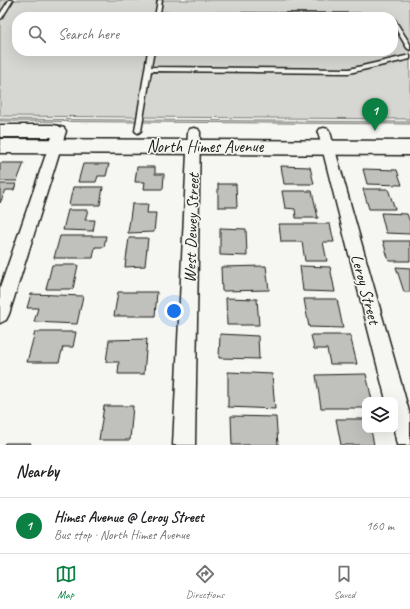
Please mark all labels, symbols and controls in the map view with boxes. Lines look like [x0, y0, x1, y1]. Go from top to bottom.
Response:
search box [12, 12, 398, 56]
icon: search [26, 23, 48, 45]
text: Search here [58, 25, 119, 44]
pin: 1 [362, 98, 388, 131]
street label: North Himes Avenue [147, 136, 265, 157]
street label: West Dewey Street [179, 171, 204, 283]
street label: Leroy Street [346, 252, 386, 329]
your location [164, 301, 184, 321]
map controls [362, 397, 398, 433]
button: layers [362, 397, 398, 433]
text: Nearby [16, 461, 59, 482]
text: Himes Avenue @ Leroy Street [54, 508, 204, 527]
text: 1 [26, 518, 32, 534]
text: 160 m [366, 518, 394, 534]
text: Bus stop · North Himes Avenue [54, 527, 189, 543]
tab: Map [55, 563, 77, 601]
tab: Directions [186, 563, 224, 601]
tab: Saved [333, 563, 355, 601]

